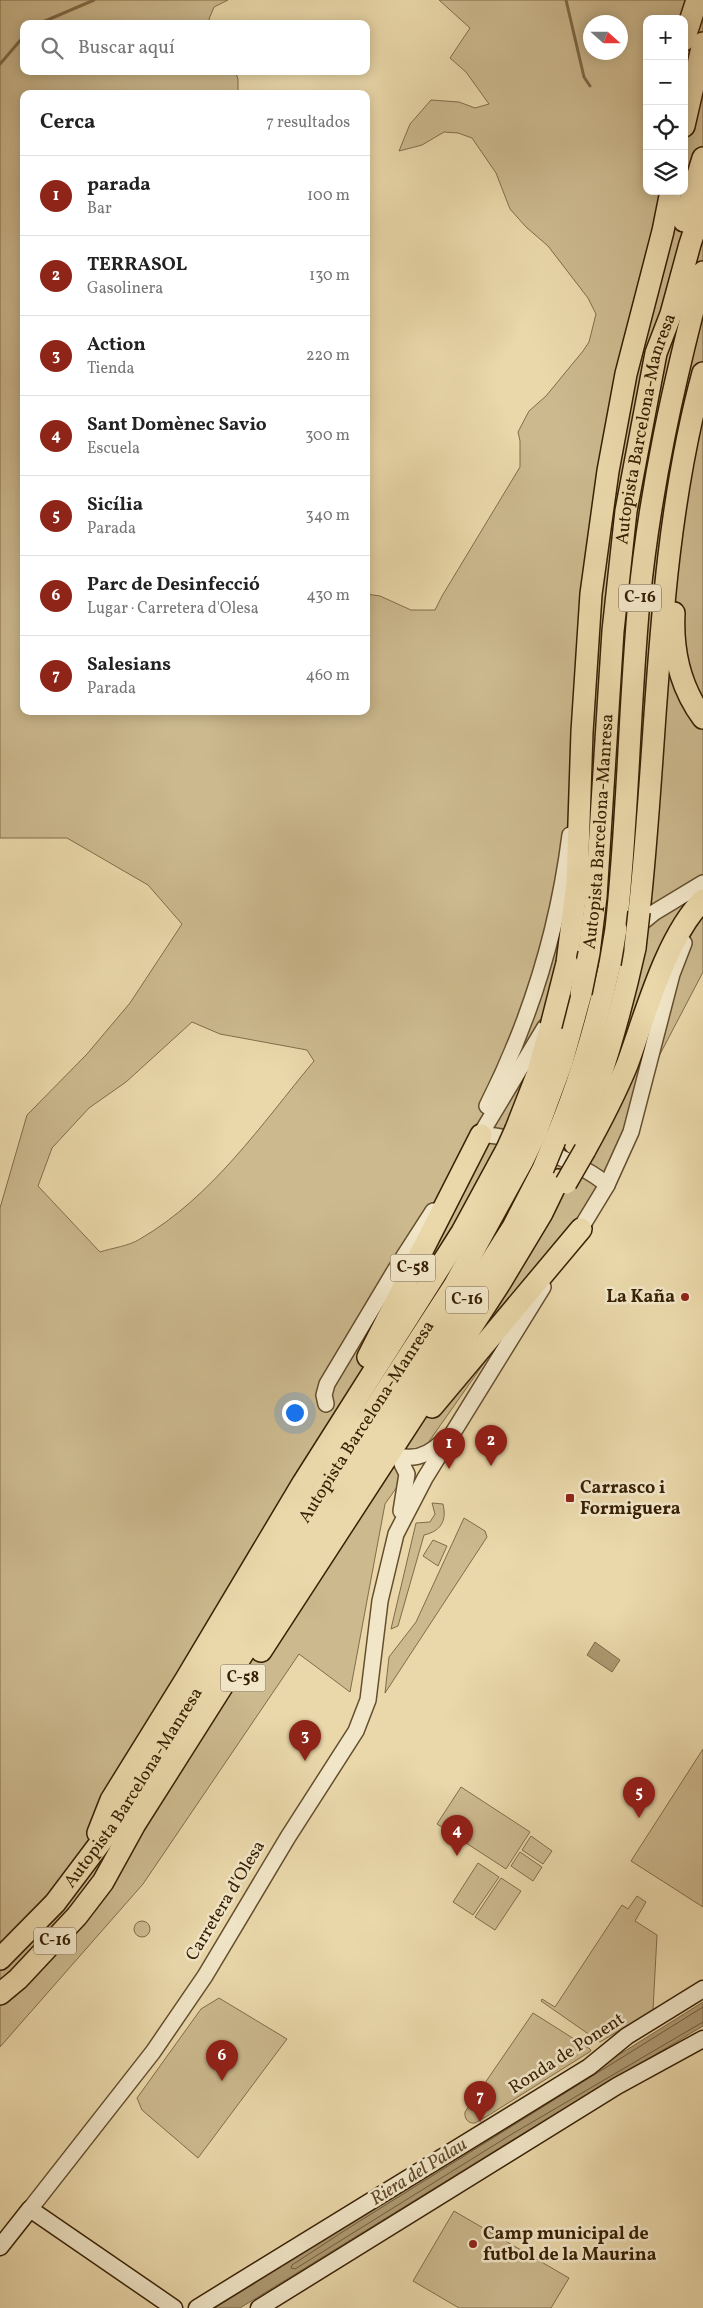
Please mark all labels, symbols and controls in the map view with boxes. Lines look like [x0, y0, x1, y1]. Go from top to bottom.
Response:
north arrow [583, 15, 628, 60]
map controls [643, 15, 688, 195]
button: + [643, 15, 688, 60]
search box [20, 20, 370, 75]
icon: search [38, 34, 66, 62]
text: Buscar aquí [78, 35, 175, 61]
button: − [643, 60, 688, 105]
button: locate [643, 105, 688, 150]
text: Cerca [40, 108, 95, 137]
text: 7 resultados [266, 112, 350, 134]
button: layers [643, 150, 688, 195]
text: parada [87, 172, 151, 198]
text: 1 [53, 185, 59, 207]
text: 100 m [307, 185, 350, 207]
text: Bar [87, 198, 112, 220]
text: TERRASOL [87, 252, 187, 278]
text: 2 [52, 265, 60, 287]
text: 130 m [309, 265, 350, 287]
text: Gasolinera [87, 278, 163, 300]
street label: Autopista Barcelona-Manresa [610, 310, 683, 546]
text: Action [87, 332, 146, 358]
text: 3 [52, 345, 60, 367]
text: 220 m [306, 345, 350, 367]
text: Tienda [87, 358, 135, 380]
text: Sant Domènec Savio [87, 412, 267, 438]
text: 4 [51, 425, 61, 447]
text: 300 m [305, 425, 350, 447]
text: Escuela [87, 438, 140, 460]
text: Sicília [87, 492, 143, 518]
text: 5 [52, 505, 60, 527]
text: 340 m [306, 505, 350, 527]
text: Parada [87, 518, 136, 540]
text: Parc de Desinfecció [87, 572, 260, 598]
road number: C-16 [619, 584, 661, 612]
text: 6 [52, 585, 60, 607]
text: 430 m [306, 585, 350, 607]
text: Lugar · Carretera d'Olesa [87, 598, 259, 620]
text: Salesians [87, 652, 171, 678]
text: 7 [52, 665, 60, 687]
text: 460 m [306, 665, 350, 687]
text: Parada [87, 678, 136, 700]
street label: Autopista Barcelona-Manresa [577, 713, 620, 951]
road number: C-58 [390, 1254, 436, 1282]
place label: La Kaña [606, 1285, 675, 1310]
road number: C-16 [446, 1286, 488, 1314]
marker: La Kaña [679, 1291, 691, 1303]
street label: Autopista Barcelona-Manresa [293, 1316, 441, 1528]
your location [282, 1400, 308, 1426]
pin: 2 [475, 1425, 507, 1466]
pin: 1 [433, 1428, 465, 1469]
place label: Carrasco i Formiguera [580, 1476, 681, 1522]
marker: Carrasco i Formiguera [564, 1492, 576, 1504]
road number: C-58 [220, 1665, 266, 1692]
street label: Autopista Barcelona-Manresa [58, 1683, 209, 1893]
pin: 3 [289, 1720, 321, 1761]
pin: 5 [623, 1777, 655, 1818]
pin: 4 [441, 1815, 473, 1856]
street label: Carretera d'Olesa [180, 1836, 272, 1966]
road number: C-16 [34, 1928, 76, 1954]
street label: Ronda de Ponent [504, 2007, 630, 2101]
pin: 6 [206, 2040, 238, 2081]
pin: 7 [464, 2081, 496, 2122]
water label: Riera del Palau [365, 2132, 473, 2212]
place label: Camp municipal de futbol de la Maurina [483, 2222, 657, 2268]
marker: Camp municipal de futbol de la Maurina [467, 2238, 479, 2250]

